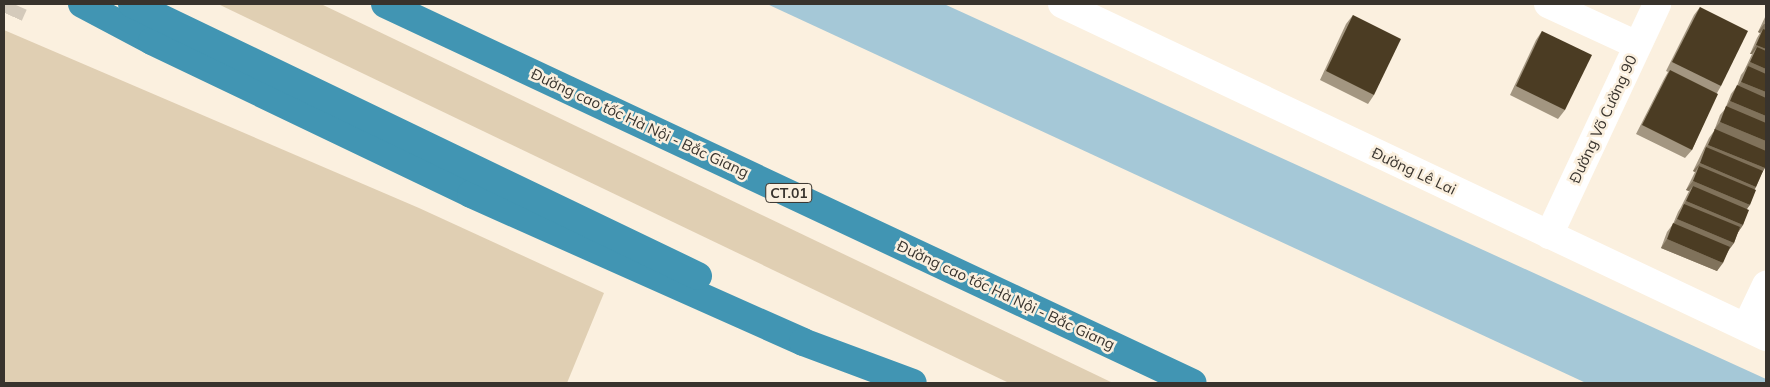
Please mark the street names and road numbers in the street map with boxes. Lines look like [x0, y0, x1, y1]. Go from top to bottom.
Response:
street label: Đường Võ Cường 90 [1565, 52, 1641, 186]
street label: Đường cao tốc Hà Nội - Bắc Giang [528, 65, 752, 181]
street label: Đường Lê Lai [1369, 144, 1459, 198]
road number: CT.01 [765, 182, 813, 204]
street label: Đường cao tốc Hà Nội - Bắc Giang [894, 237, 1118, 353]

